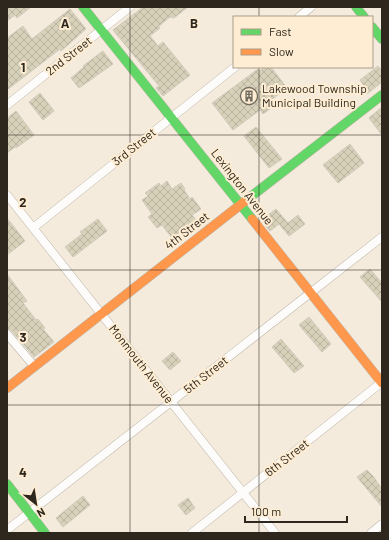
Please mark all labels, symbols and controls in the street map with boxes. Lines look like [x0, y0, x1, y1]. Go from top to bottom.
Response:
text: A [61, 15, 70, 31]
text: B [190, 15, 198, 31]
legend [233, 16, 373, 68]
text: Fast [269, 24, 292, 38]
street label: 2nd Street [43, 33, 94, 78]
text: Slow [269, 44, 294, 58]
text: 1 [21, 59, 25, 75]
place label: Lakewood Township Municipal Building [262, 81, 367, 109]
building icon: Lakewood Township Municipal Building [239, 86, 259, 106]
street label: 3rd Street [109, 124, 158, 168]
street label: Lexington Avenue [209, 146, 277, 227]
text: 2 [19, 194, 27, 210]
street label: 4th Street [161, 209, 211, 252]
street label: Monmouth Avenue [107, 321, 177, 405]
text: 3 [19, 329, 27, 345]
street label: 5th Street [181, 353, 230, 396]
street label: 6th Street [262, 436, 311, 479]
text: 4 [19, 464, 27, 480]
north arrow [16, 484, 56, 524]
scale bar [245, 498, 347, 524]
text: 100 m [251, 504, 281, 518]
text: N [35, 506, 48, 521]

